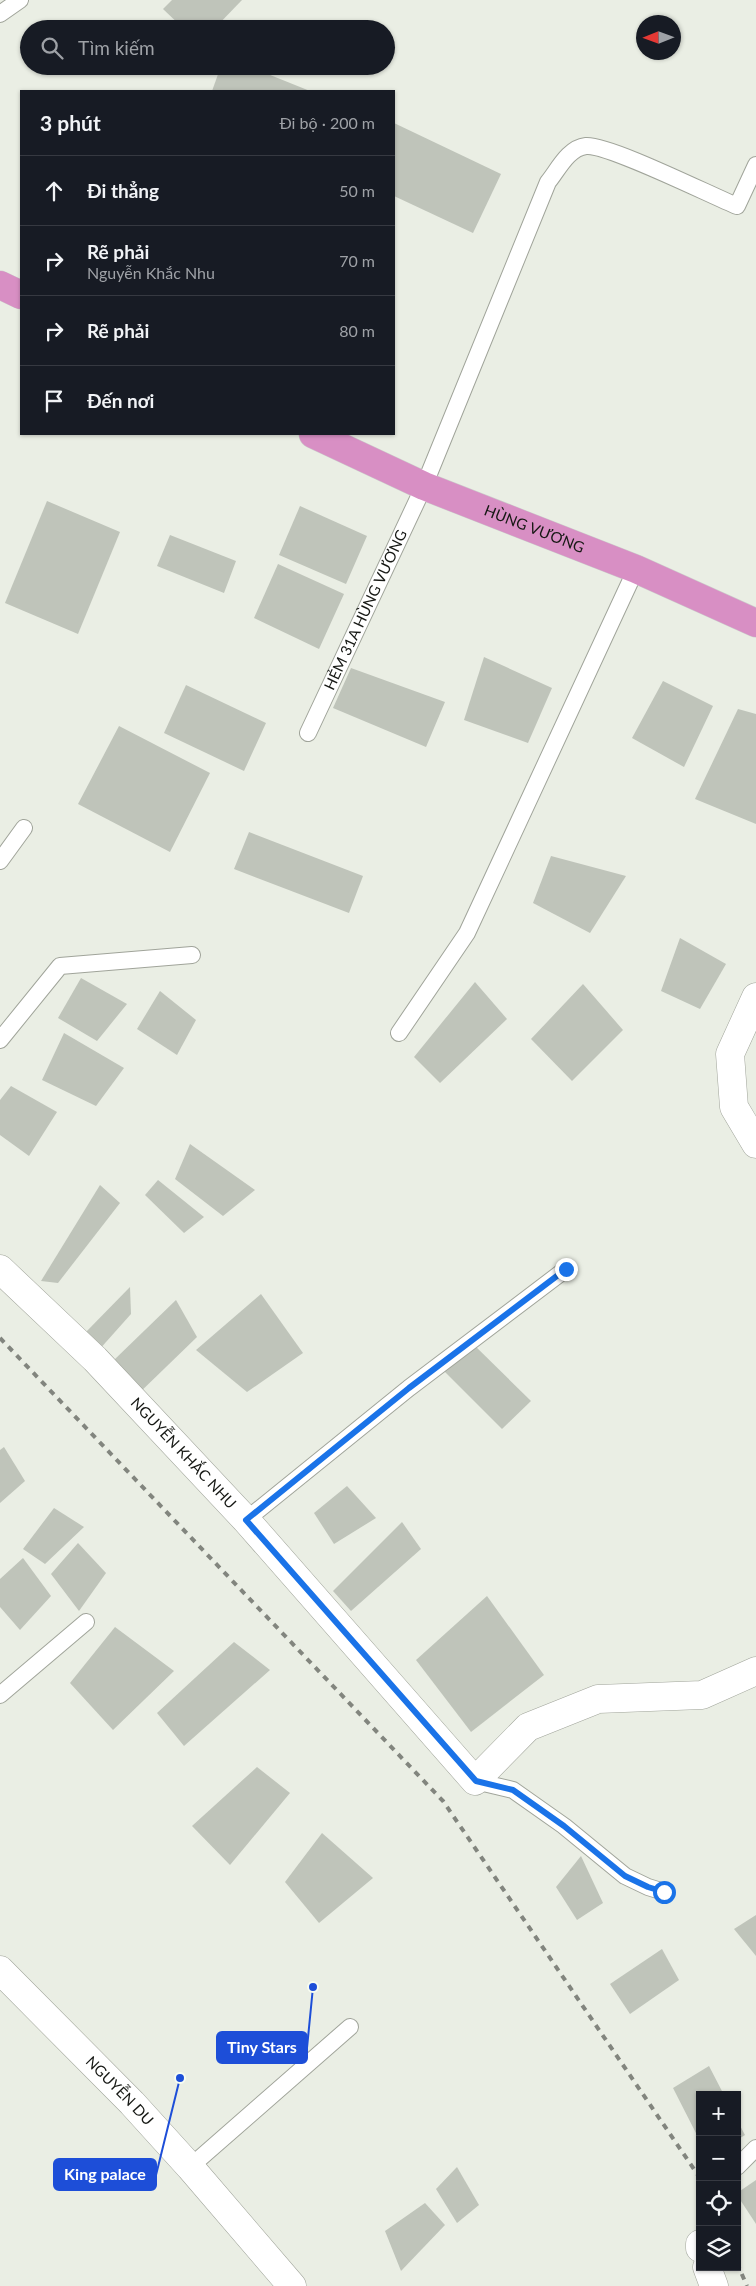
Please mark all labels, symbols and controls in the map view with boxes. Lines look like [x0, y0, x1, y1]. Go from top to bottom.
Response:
north arrow [636, 15, 681, 60]
search box [20, 20, 395, 75]
icon: search [38, 34, 66, 62]
text: Tìm kiếm [78, 36, 155, 59]
text: 3 phút [40, 110, 101, 135]
text: Đi bộ · 200 m [279, 113, 375, 132]
icon: ahead [40, 177, 68, 205]
text: Đi thẳng [87, 179, 159, 202]
text: 50 m [339, 181, 375, 200]
text: Rẽ phải [87, 240, 149, 263]
icon: right [40, 247, 68, 275]
text: 70 m [339, 251, 375, 270]
text: Nguyễn Khắc Nhu [87, 263, 215, 282]
icon: right [40, 317, 68, 345]
text: Rẽ phải [87, 319, 149, 342]
text: 80 m [339, 321, 375, 340]
icon: arrive [40, 387, 68, 415]
text: Đến nơi [87, 389, 154, 412]
street label: HÙNG VƯƠNG [482, 501, 587, 556]
street label: HẺM 31A HÙNG VƯƠNG [320, 527, 410, 692]
route end [555, 1258, 578, 1281]
street label: NGUYỄN KHẮC NHU [128, 1393, 241, 1512]
route start [653, 1881, 676, 1904]
callout: Tiny Stars [217, 2032, 307, 2063]
text: Tiny Stars [227, 2037, 297, 2056]
street label: NGUYỄN DU [83, 2052, 158, 2129]
map controls [696, 2091, 741, 2271]
button: + [696, 2091, 741, 2136]
button: − [696, 2136, 741, 2181]
callout: King palace [54, 2159, 156, 2190]
text: King palace [64, 2164, 146, 2183]
button: locate [696, 2181, 741, 2226]
button: layers [696, 2226, 741, 2271]

